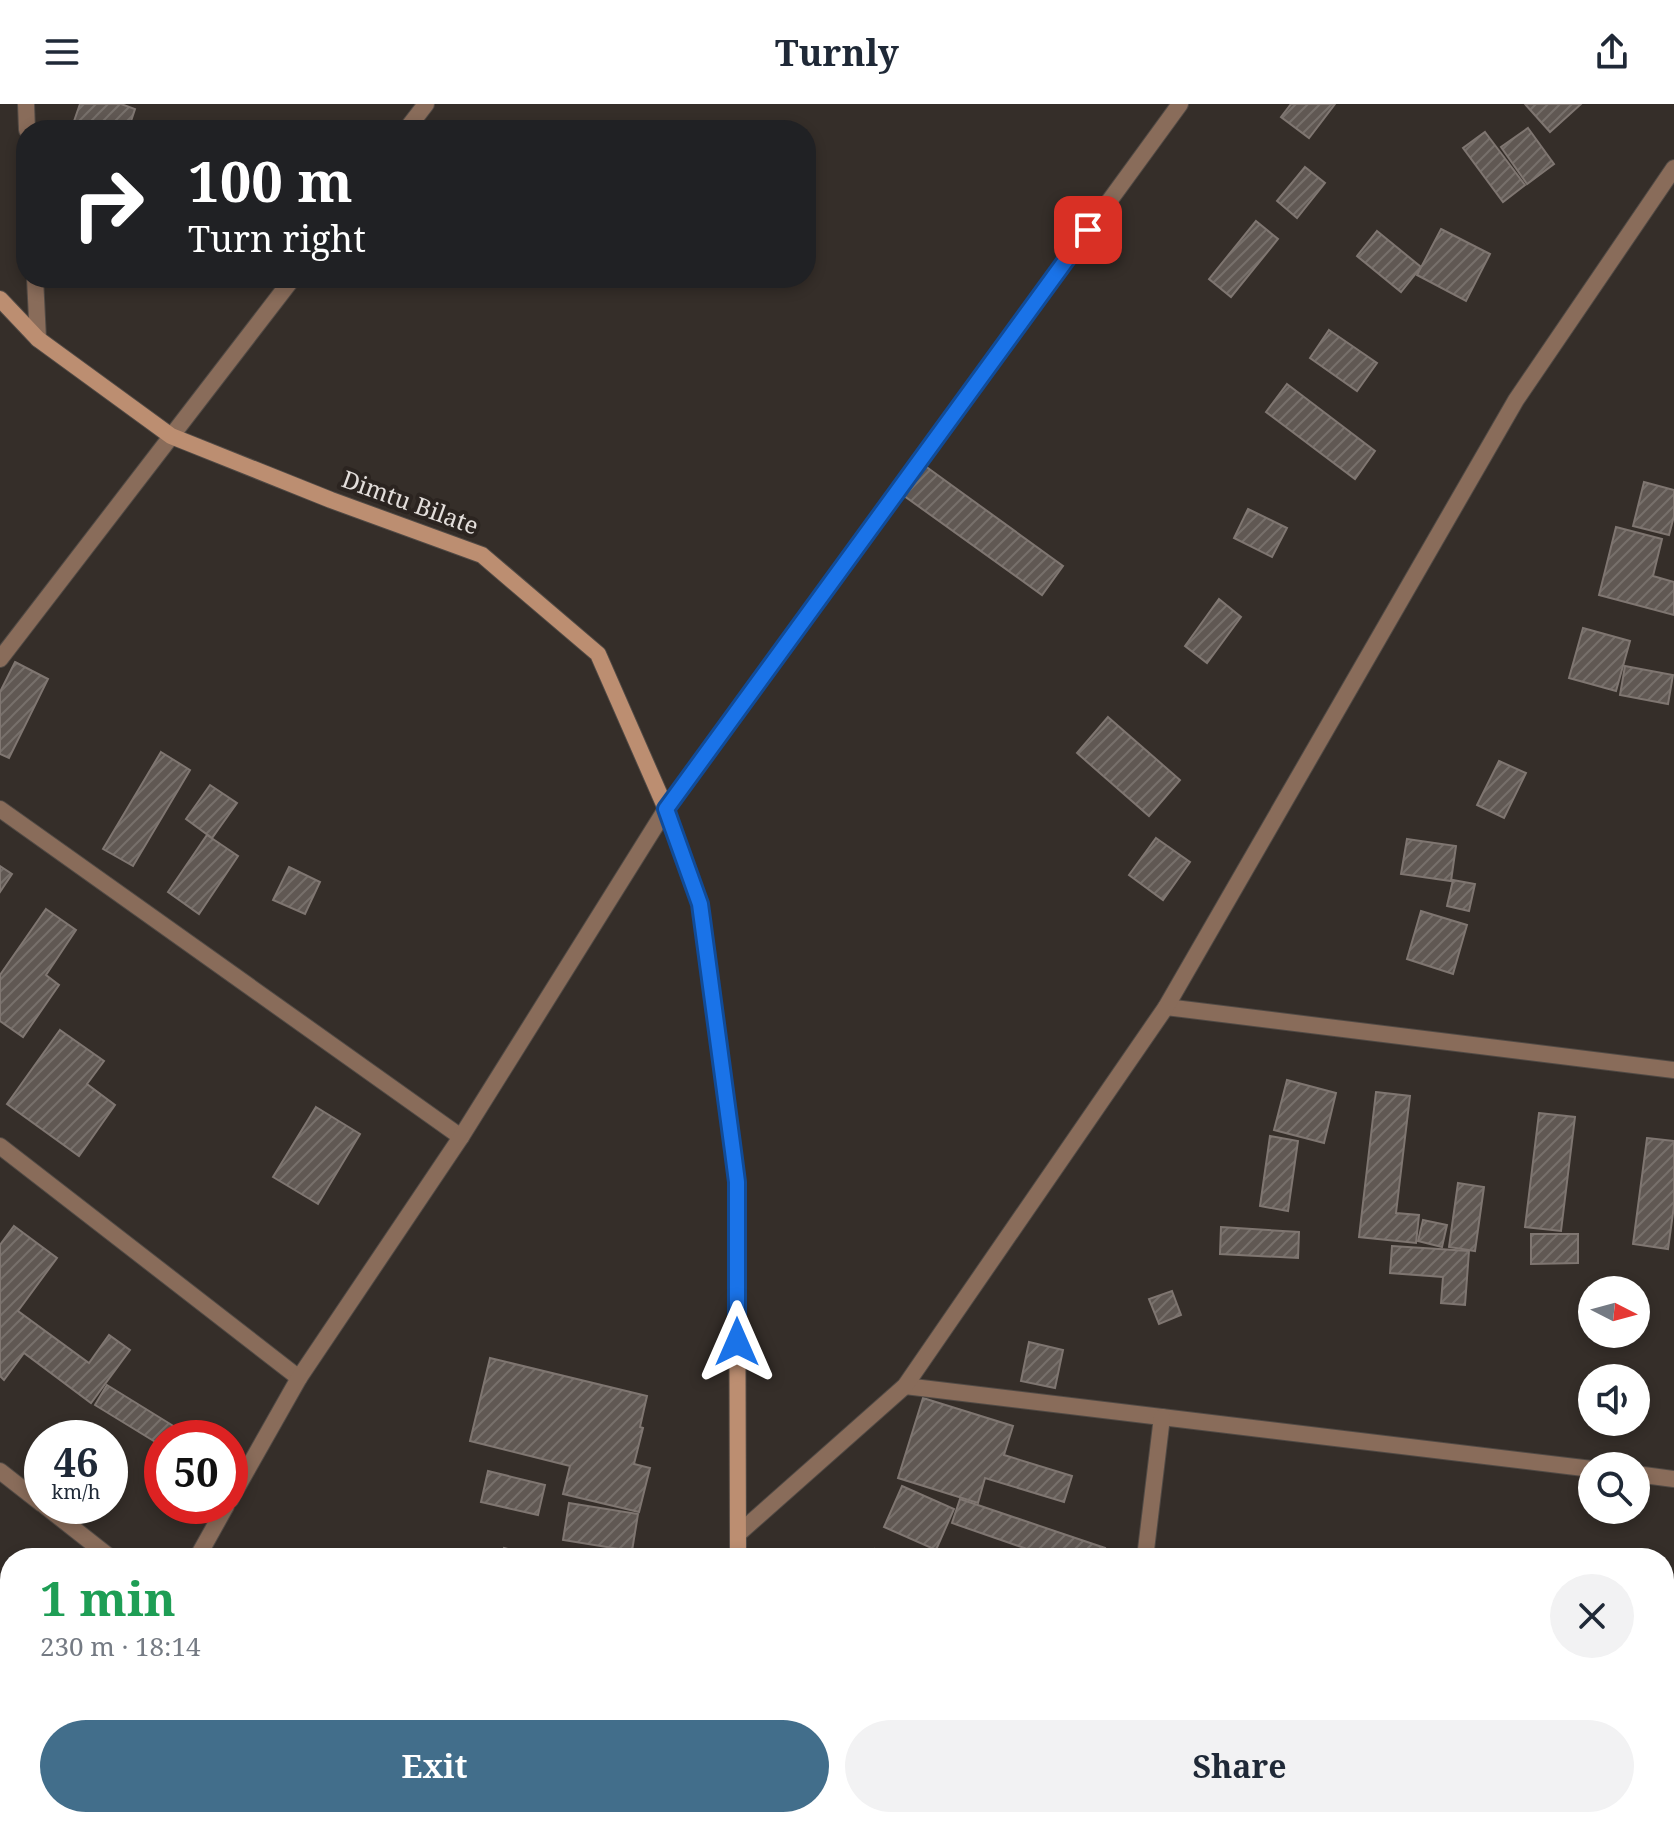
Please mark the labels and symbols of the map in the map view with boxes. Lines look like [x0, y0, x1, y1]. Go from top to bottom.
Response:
pin [1054, 196, 1122, 264]
street label: Dimtu Bilate [338, 462, 484, 542]
north arrow [1578, 1276, 1650, 1348]
position arrow [695, 1300, 779, 1384]
speed limit sign: 50 [144, 1420, 248, 1524]

